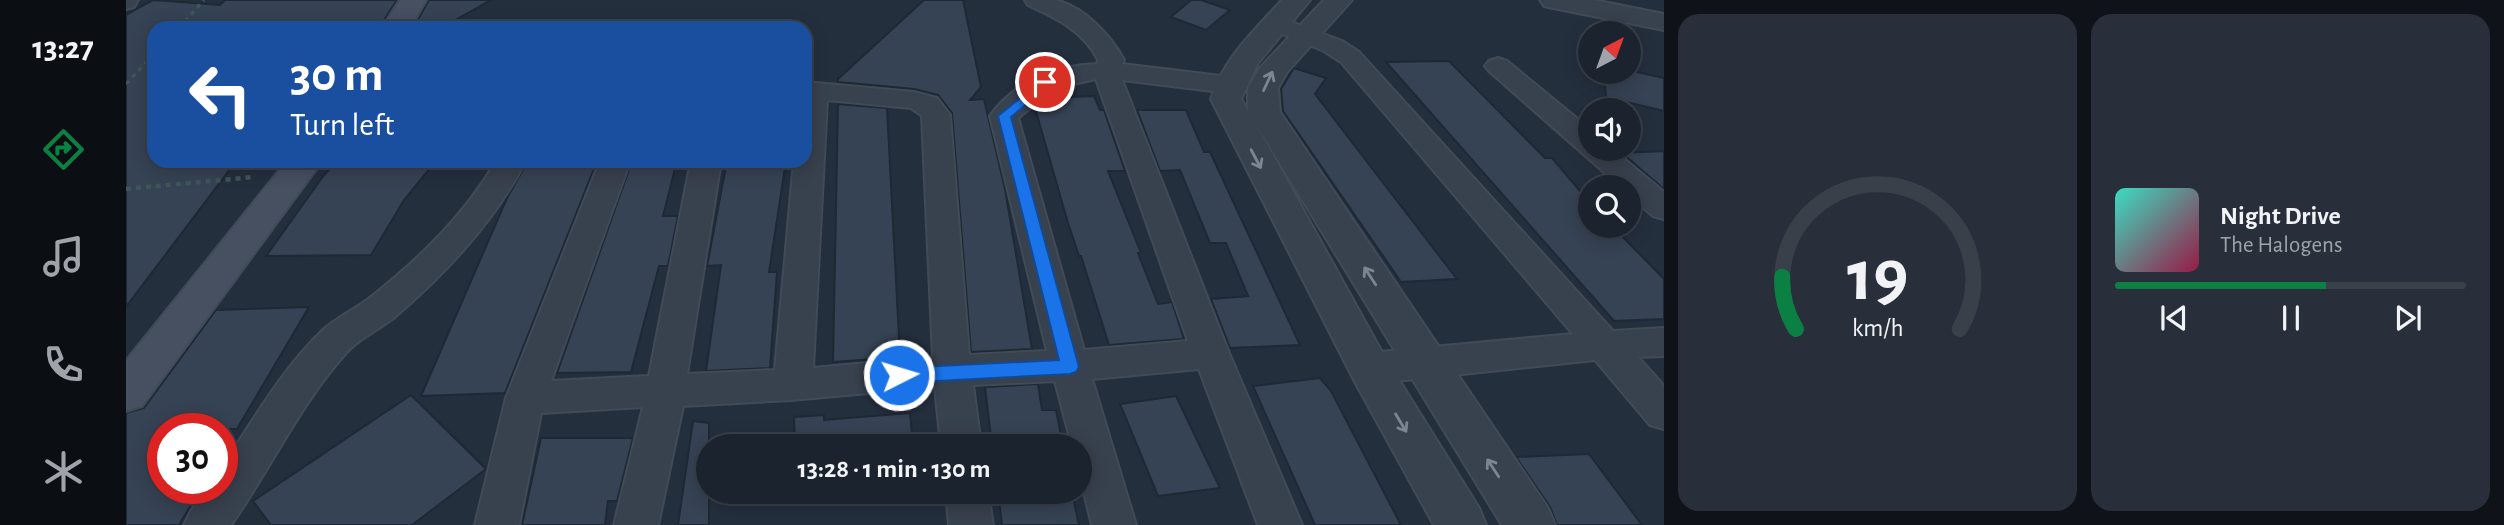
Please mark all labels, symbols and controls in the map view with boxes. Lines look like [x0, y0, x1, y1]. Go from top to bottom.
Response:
north arrow [1578, 21, 1642, 84]
map controls [1578, 21, 1641, 238]
text: 13:27 [32, 32, 94, 64]
icon: left [175, 49, 266, 140]
text: 30 m [290, 51, 384, 100]
pin [1015, 52, 1075, 112]
icon: arrive [1026, 63, 1064, 101]
one-way arrow [1262, 71, 1275, 92]
button: sound [1578, 98, 1641, 161]
text: Turn left [290, 109, 394, 141]
icon: directions [39, 125, 88, 174]
one-way arrow [1250, 149, 1264, 169]
button: search [1578, 175, 1641, 238]
text: Night Drive [2220, 203, 2341, 229]
icon: music [39, 232, 88, 281]
text: The Halogens [2220, 234, 2342, 257]
text: 19 [1847, 241, 1908, 314]
one-way arrow [1362, 267, 1376, 287]
icon: previous [2155, 299, 2193, 337]
icon: pause [2272, 299, 2310, 337]
icon: next [2389, 299, 2427, 337]
text: km/h [1852, 315, 1903, 340]
position arrow [862, 338, 936, 412]
icon: phone [39, 340, 88, 389]
speed limit sign: 30 [147, 413, 238, 504]
one-way arrow [1395, 413, 1409, 433]
icon: climate [39, 447, 88, 496]
text: 13:28 · 1 min · 130 m [797, 456, 991, 482]
one-way arrow [1486, 458, 1500, 478]

